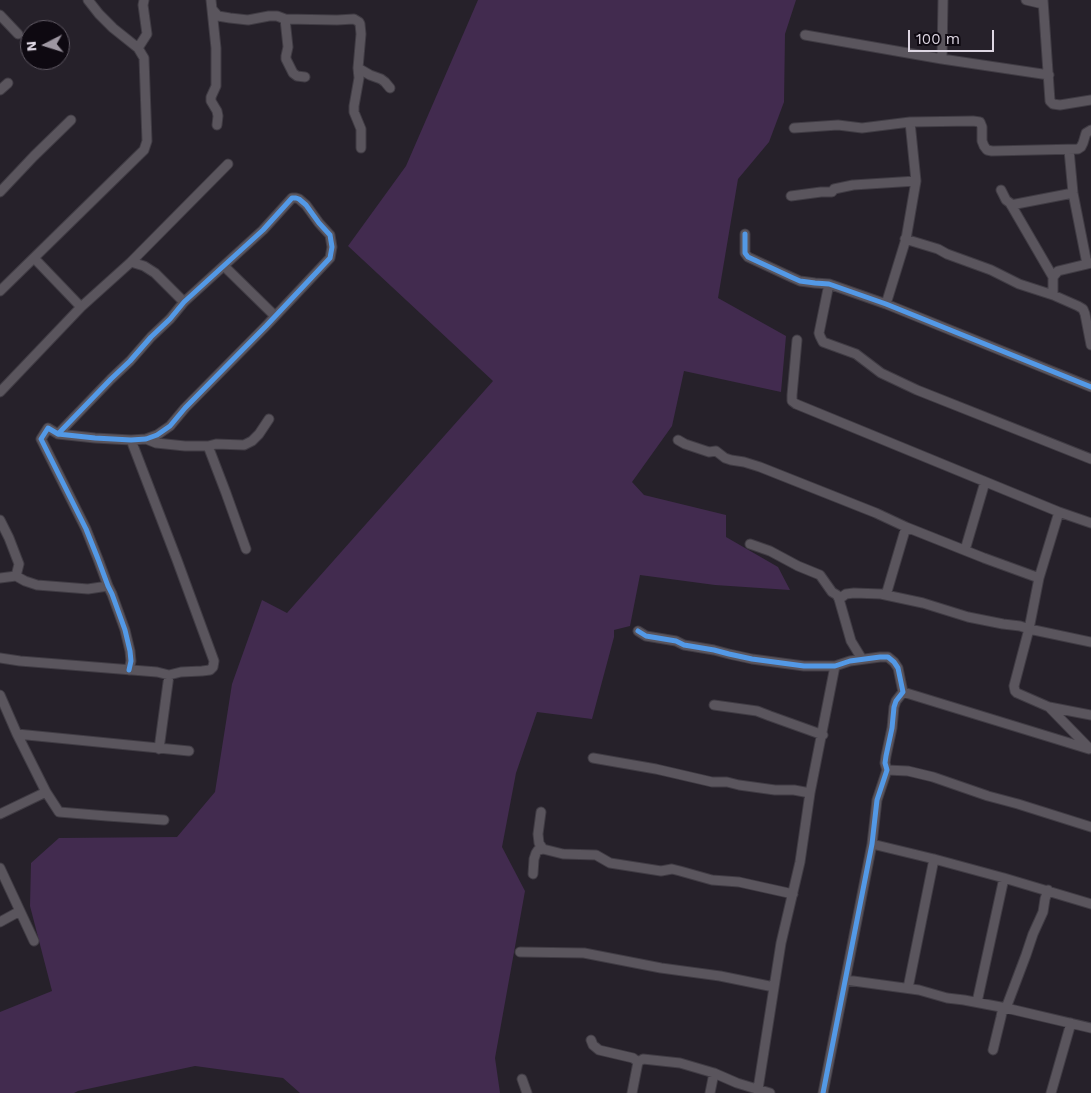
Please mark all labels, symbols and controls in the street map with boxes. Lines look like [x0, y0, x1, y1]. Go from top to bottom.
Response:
north arrow [20, 20, 70, 70]
scale bar [911, 20, 997, 52]
text: 100 m [916, 30, 960, 48]
text: N [23, 40, 39, 52]

